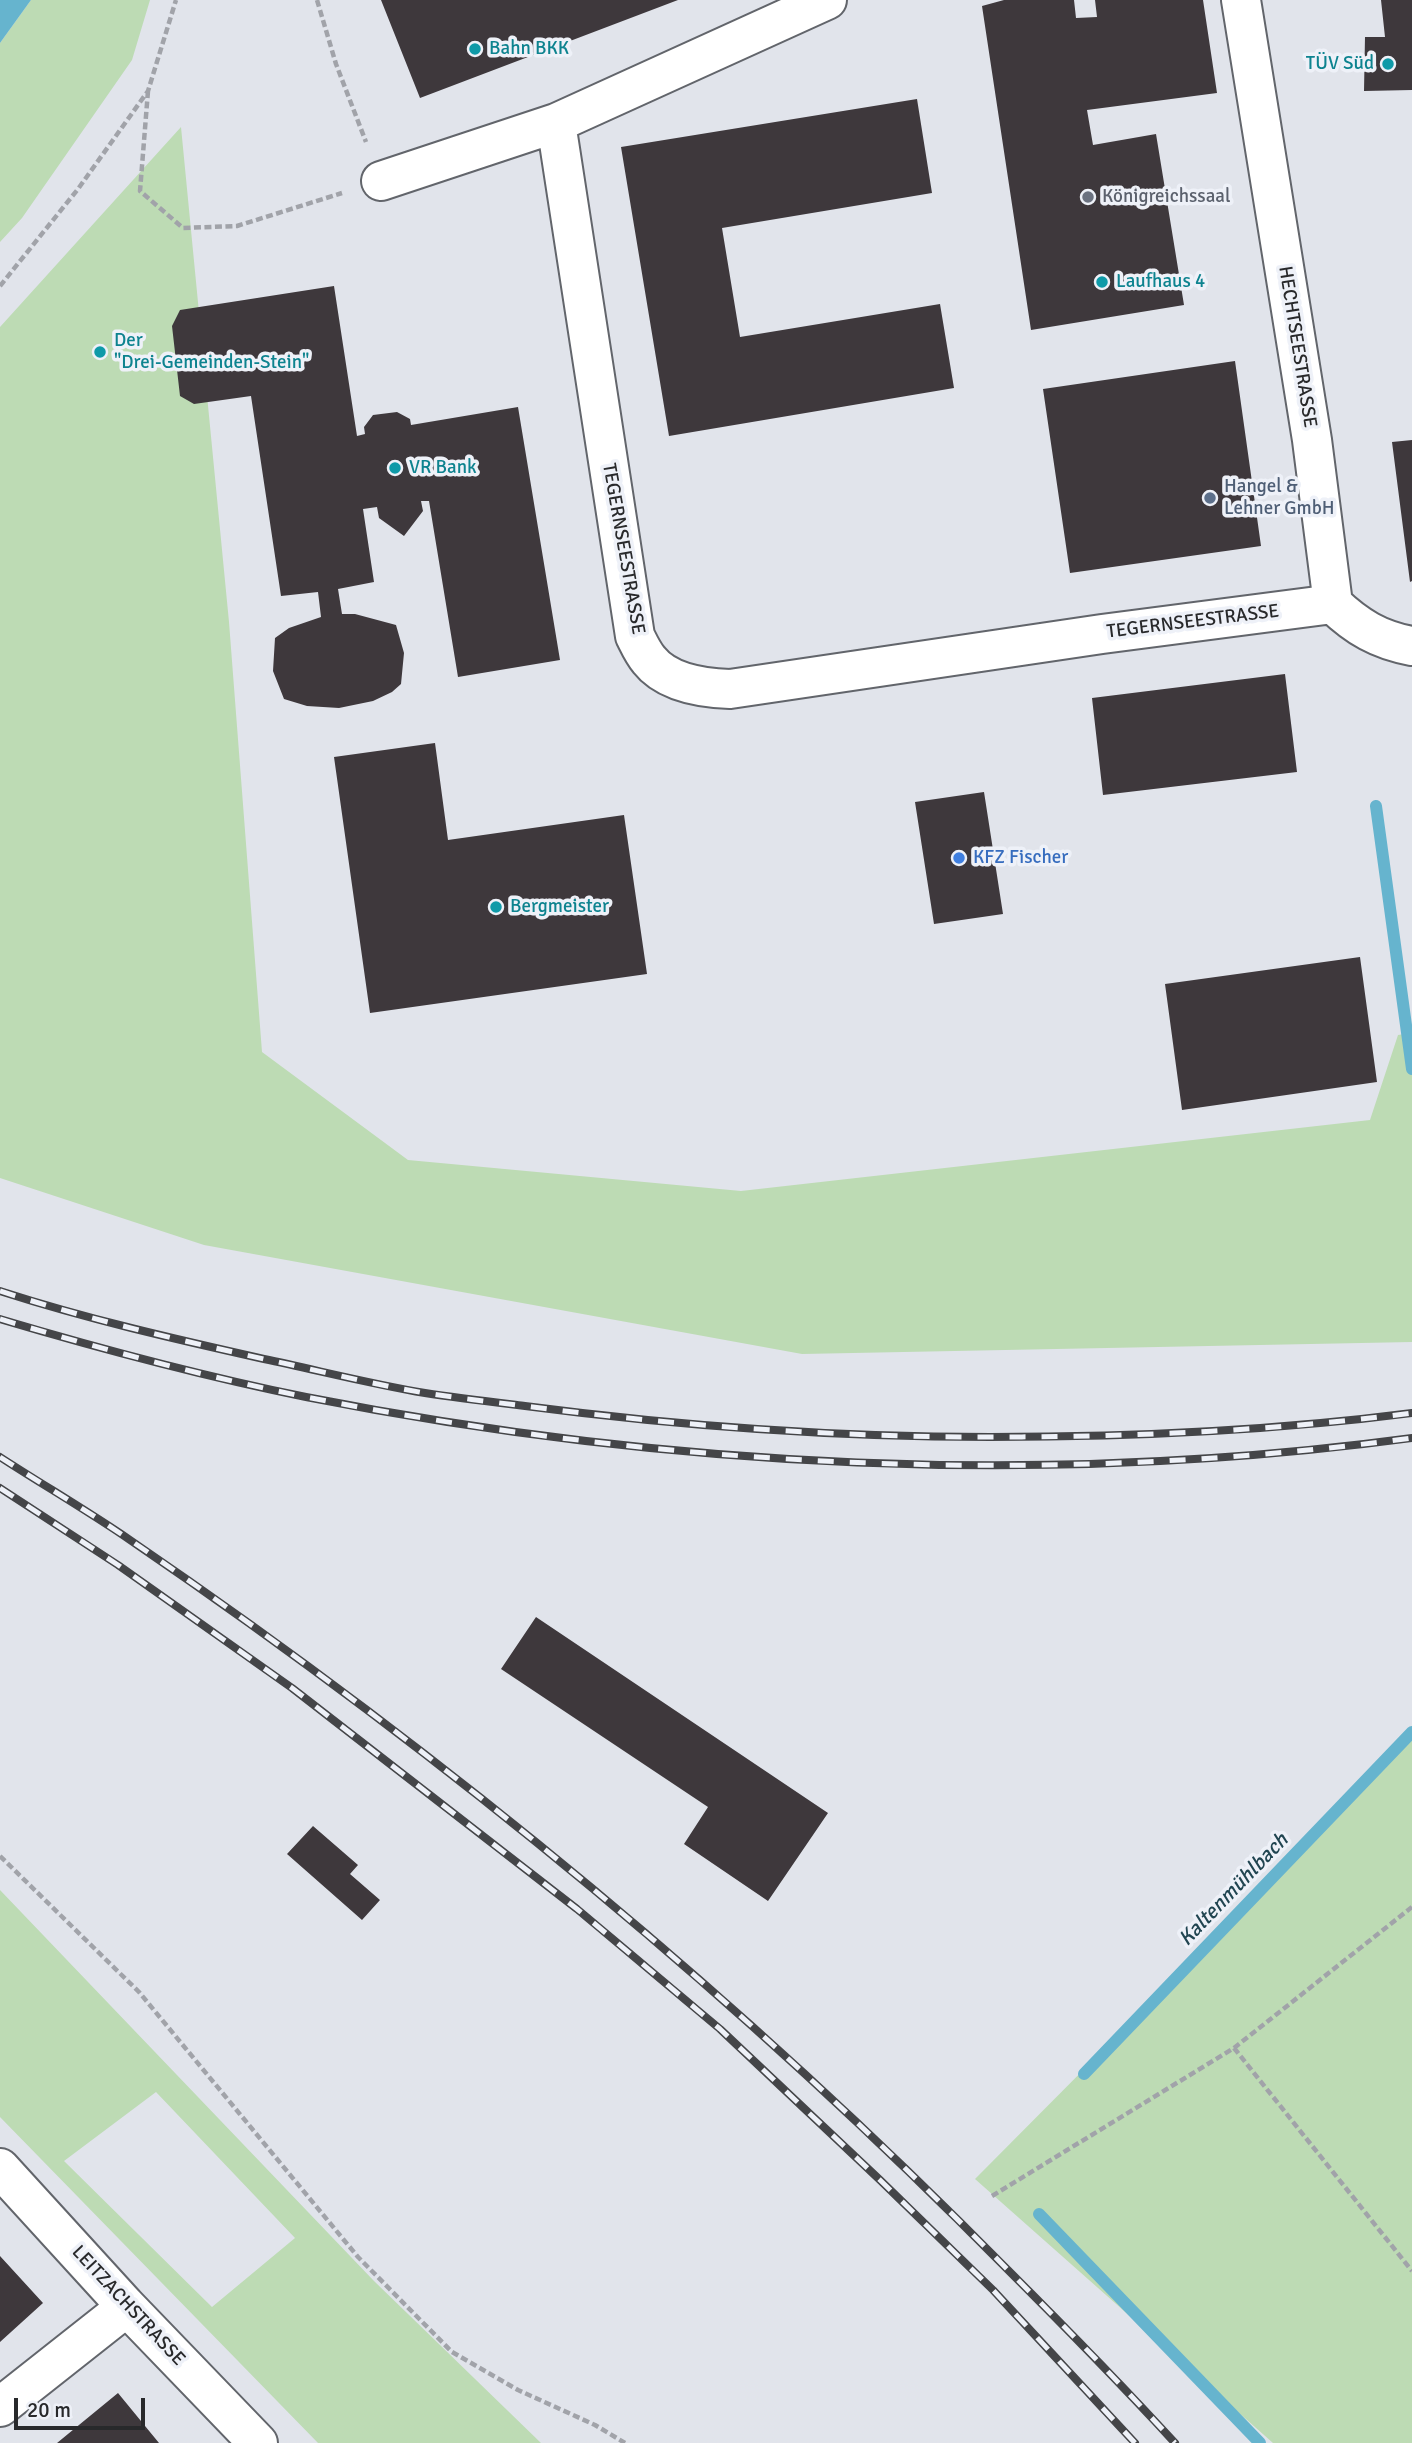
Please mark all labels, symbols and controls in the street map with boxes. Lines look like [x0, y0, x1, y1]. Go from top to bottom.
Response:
place label: Bahn BKK [489, 38, 569, 60]
marker: Bahn BKK [467, 41, 483, 57]
place label: TÜV Süd [1306, 53, 1374, 75]
marker: TÜV Süd [1380, 56, 1396, 72]
place label: Königreichssaal [1102, 186, 1230, 208]
marker: Königreichssaal [1080, 189, 1096, 205]
street label: HECHTSEESTRASSE [1273, 265, 1321, 429]
place label: Laufhaus 4 [1116, 271, 1205, 293]
marker: Laufhaus 4 [1094, 274, 1110, 290]
place label: Der "Drei-Gemeinden-Stein" [114, 330, 309, 374]
marker: Der "Drei-Gemeinden-Stein" [92, 344, 108, 360]
place label: VR Bank [409, 457, 477, 479]
marker: VR Bank [387, 460, 403, 476]
street label: TEGERNSEESTRASSE [597, 462, 649, 636]
place label: Hangel & Lehner GmbH [1224, 476, 1335, 520]
marker: Hangel & Lehner GmbH [1202, 490, 1218, 506]
street label: TEGERNSEESTRASSE [1105, 600, 1281, 644]
place label: KFZ Fischer [973, 847, 1068, 869]
marker: KFZ Fischer [951, 850, 967, 866]
place label: Bergmeister [510, 896, 609, 918]
marker: Bergmeister [488, 899, 504, 915]
water label: Kaltenmühlbach [1174, 1828, 1294, 1952]
street label: LEITZACHSTRASSE [66, 2241, 190, 2371]
scale bar [18, 2384, 149, 2428]
text: 20 m [27, 2397, 71, 2423]

